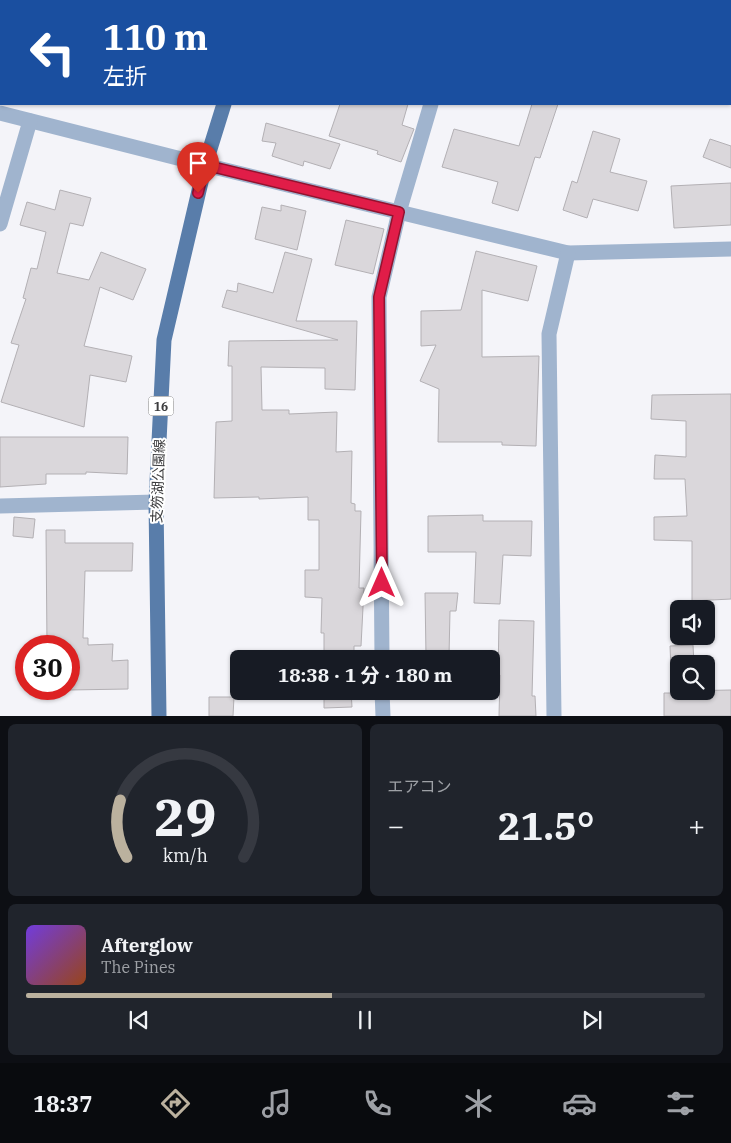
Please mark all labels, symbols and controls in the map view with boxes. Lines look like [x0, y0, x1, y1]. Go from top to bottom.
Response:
text: 110 m [103, 14, 208, 60]
icon: left [20, 20, 85, 85]
text: 左折 [103, 61, 147, 90]
pin [177, 142, 219, 193]
icon: arrive [184, 149, 212, 177]
road number: 16 [148, 396, 174, 416]
street label: 支笏湖公園線 [148, 439, 168, 523]
position arrow [355, 556, 407, 608]
map controls [670, 600, 715, 700]
button: sound [670, 600, 715, 645]
speed limit sign: 30 [15, 635, 80, 700]
button: search [670, 655, 715, 700]
text: 18:38 · 1 分 · 180 m [278, 663, 452, 687]
text: エアコン [388, 776, 452, 796]
text: 29 [154, 783, 216, 850]
text: 21.5° [498, 801, 595, 850]
text: − [388, 807, 404, 844]
text: + [688, 807, 705, 844]
text: km/h [162, 844, 207, 867]
text: Afterglow [101, 933, 193, 957]
text: The Pines [101, 957, 175, 977]
icon: previous [125, 1006, 153, 1034]
icon: pause [351, 1006, 379, 1034]
icon: next [578, 1006, 606, 1034]
icon: directions [158, 1086, 193, 1121]
icon: music [259, 1086, 294, 1121]
icon: phone [360, 1086, 395, 1121]
icon: climate [461, 1086, 496, 1121]
icon: car [562, 1086, 597, 1121]
icon: filters [663, 1086, 698, 1121]
text: 18:37 [33, 1089, 92, 1118]

